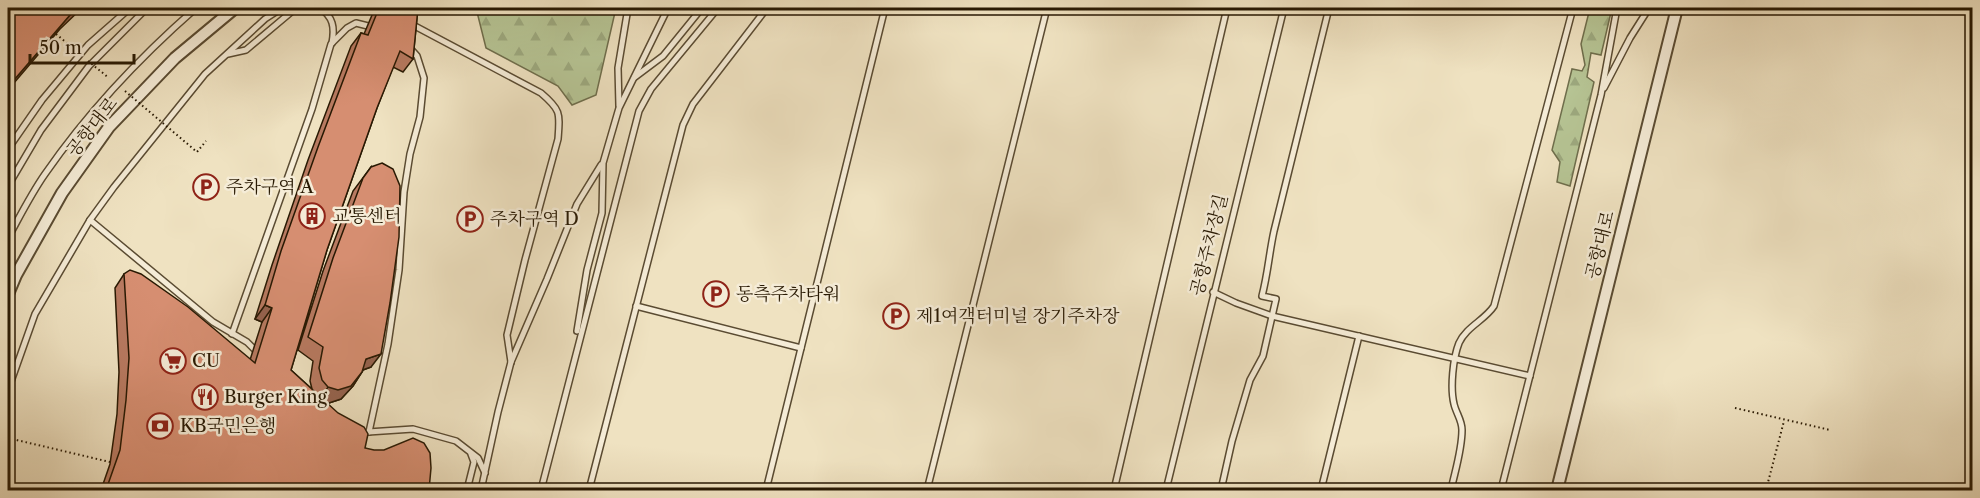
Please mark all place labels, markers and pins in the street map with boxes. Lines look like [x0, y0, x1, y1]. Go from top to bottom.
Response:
parking icon: 주차구역 A [191, 172, 221, 202]
place label: 주차구역 A [226, 176, 314, 198]
building icon: 교통센터 [297, 201, 327, 231]
parking icon: 주차구역 D [455, 204, 485, 234]
place label: 교통센터 [332, 205, 402, 227]
place label: 주차구역 D [490, 208, 579, 230]
parking icon: 동측주차타워 [701, 279, 731, 309]
place label: 동측주차타워 [736, 283, 840, 305]
parking icon: 제1여객터미널 장기주차장 [881, 301, 911, 331]
place label: 제1여객터미널 장기주차장 [916, 305, 1120, 327]
supermarket icon: CU [158, 346, 188, 376]
place label: CU [192, 350, 220, 372]
restaurant icon: Burger King [190, 382, 220, 412]
place label: Burger King [224, 386, 327, 408]
bank icon: KB국민은행 [145, 411, 175, 441]
place label: KB국민은행 [180, 415, 276, 437]

